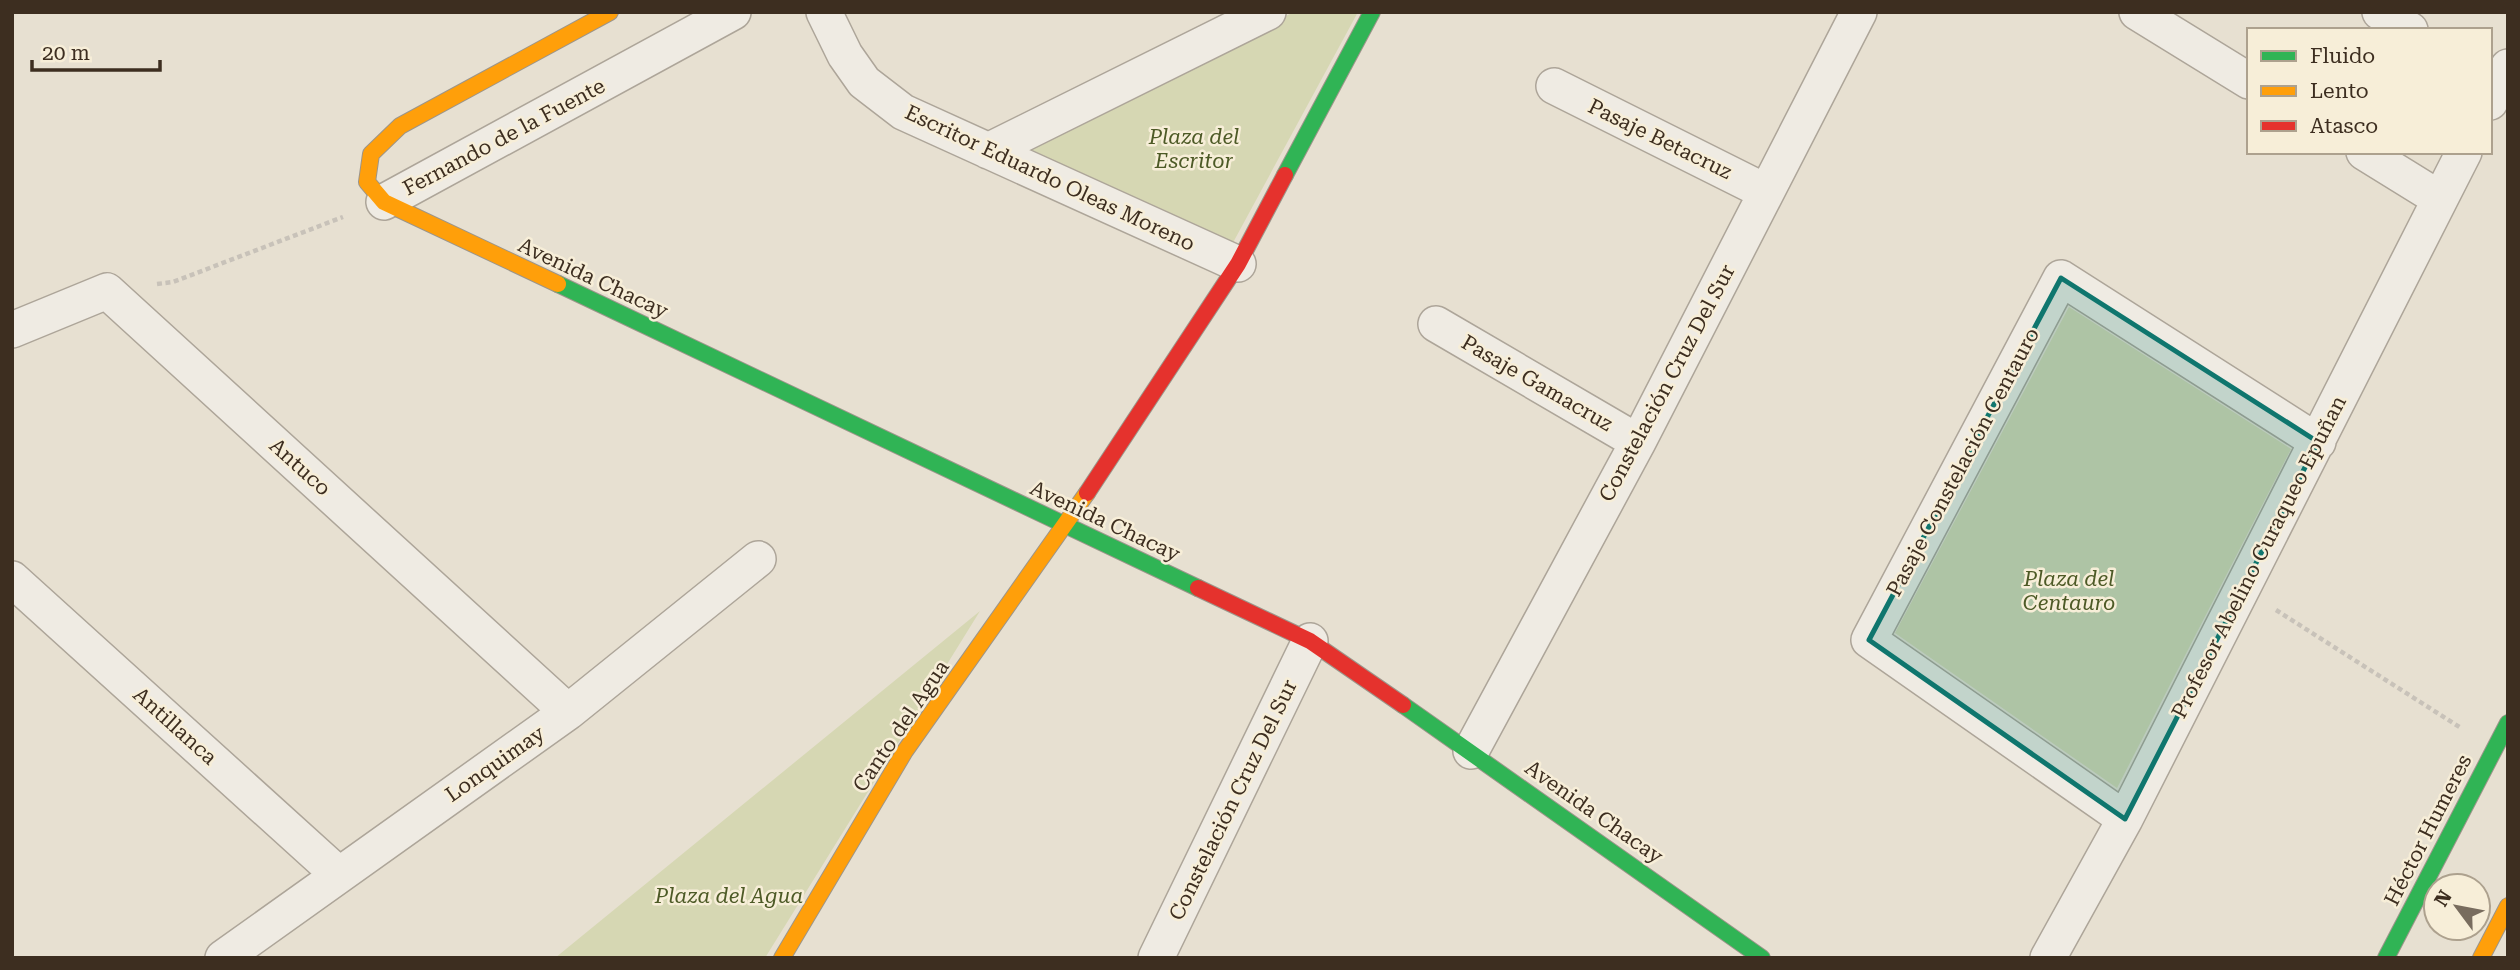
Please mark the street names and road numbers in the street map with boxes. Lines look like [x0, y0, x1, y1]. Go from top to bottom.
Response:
street label: Fernando de la Fuente [399, 74, 609, 200]
street label: Pasaje Betacruz [1584, 94, 1736, 184]
street label: Escritor Eduardo Oleas Moreno [901, 100, 1199, 256]
street label: Avenida Chacay [514, 233, 672, 323]
street label: Constelación Cruz Del Sur [1594, 260, 1740, 506]
street label: Pasaje Constelación Centauro [1882, 324, 2044, 600]
street label: Pasaje Gamacruz [1457, 330, 1617, 436]
street label: Profesor Abelino Curaqueo Epuñan [2167, 391, 2351, 722]
street label: Antuco [265, 433, 335, 501]
street label: Avenida Chacay [1026, 476, 1184, 566]
street label: Canto del Agua [848, 655, 954, 796]
street label: Constelación Cruz Del Sur [1164, 675, 1302, 924]
street label: Antillanca [128, 682, 222, 770]
street label: Lonquimay [441, 721, 550, 807]
street label: Héctor Humeres [2380, 750, 2476, 909]
street label: Avenida Chacay [1521, 756, 1668, 869]

